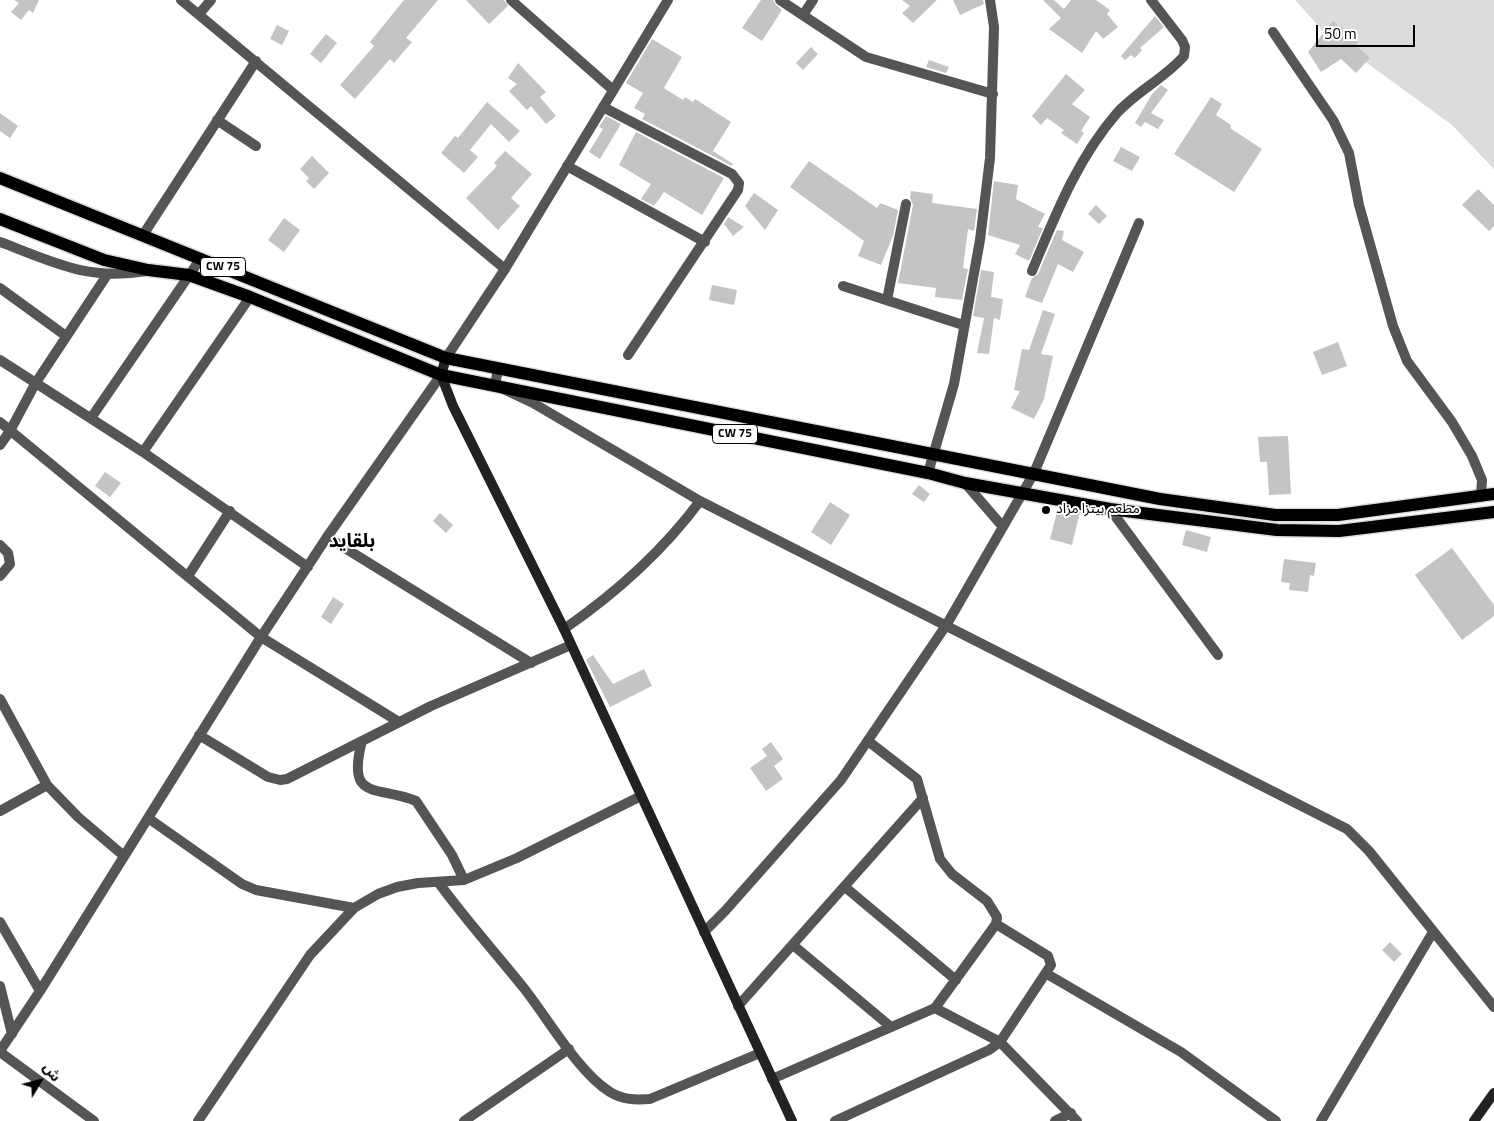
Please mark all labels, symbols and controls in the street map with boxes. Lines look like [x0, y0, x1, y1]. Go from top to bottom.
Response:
scale bar [1319, 15, 1418, 47]
text: 50 m [1324, 22, 1357, 45]
road number: CW 75 [200, 258, 246, 276]
road number: CW 75 [712, 424, 758, 444]
place label: مطعم بيتزا مزاد [1056, 502, 1140, 518]
marker: مطعم بيتزا مزاد [1040, 504, 1052, 516]
district label: بلقايد [329, 531, 375, 553]
north arrow [15, 1056, 65, 1106]
text: ش [38, 1058, 67, 1086]

